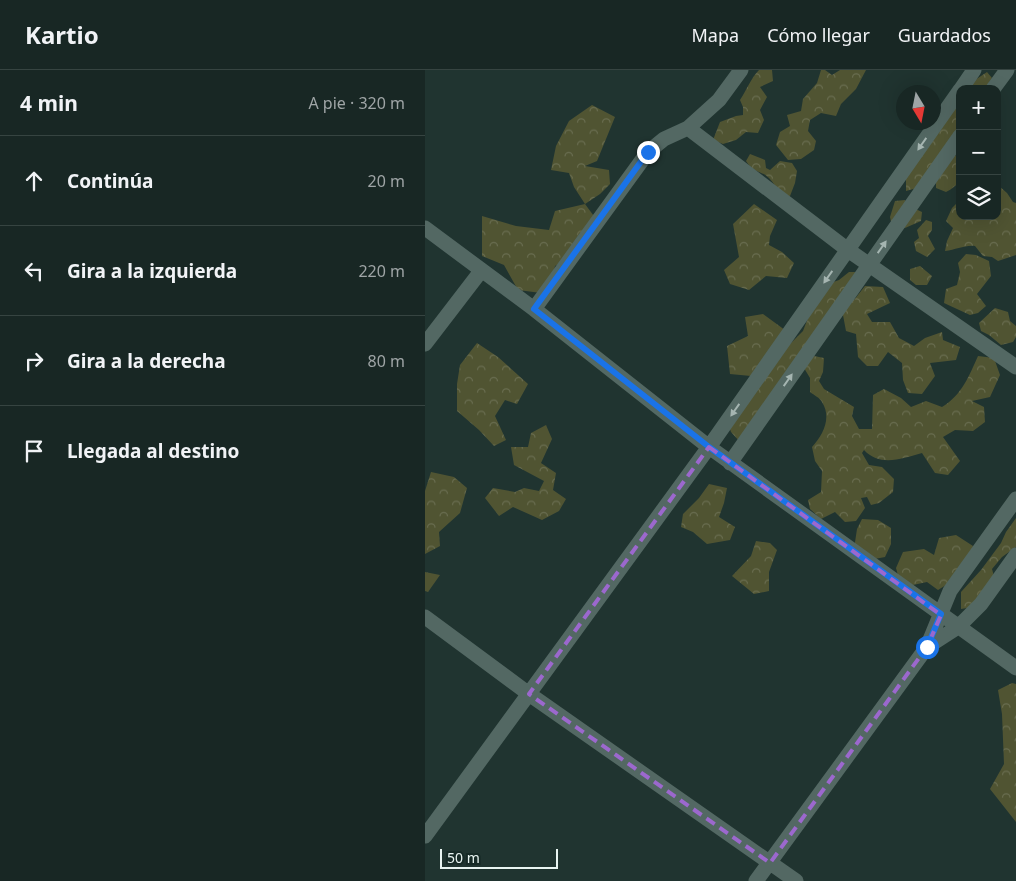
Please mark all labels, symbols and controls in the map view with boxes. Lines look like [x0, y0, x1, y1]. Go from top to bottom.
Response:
text: Kartio [25, 18, 99, 51]
text: Mapa [692, 23, 739, 47]
text: Cómo llegar [767, 23, 870, 47]
text: Guardados [898, 23, 991, 47]
north arrow [896, 85, 941, 130]
map controls [956, 85, 1001, 220]
button: + [956, 85, 1001, 130]
text: 4 min [20, 89, 78, 117]
text: A pie · 320 m [308, 92, 405, 114]
button: − [956, 130, 1001, 175]
one-way arrow [917, 138, 927, 151]
route end [637, 141, 660, 164]
icon: ahead [20, 167, 48, 195]
text: Continúa [67, 168, 153, 194]
text: 20 m [368, 170, 405, 192]
button: layers [956, 175, 1001, 220]
one-way arrow [877, 240, 887, 254]
icon: left [20, 257, 48, 285]
text: Gira a la izquierda [67, 258, 237, 284]
text: 220 m [358, 260, 405, 282]
one-way arrow [823, 271, 833, 284]
icon: right [20, 347, 48, 375]
text: Gira a la derecha [67, 348, 226, 374]
text: 80 m [368, 350, 405, 372]
one-way arrow [783, 373, 793, 387]
one-way arrow [730, 404, 740, 417]
icon: arrive [20, 437, 48, 465]
text: Llegada al destino [67, 438, 239, 464]
route start [916, 636, 939, 659]
scale bar [440, 846, 557, 869]
text: 50 m [447, 848, 480, 867]

